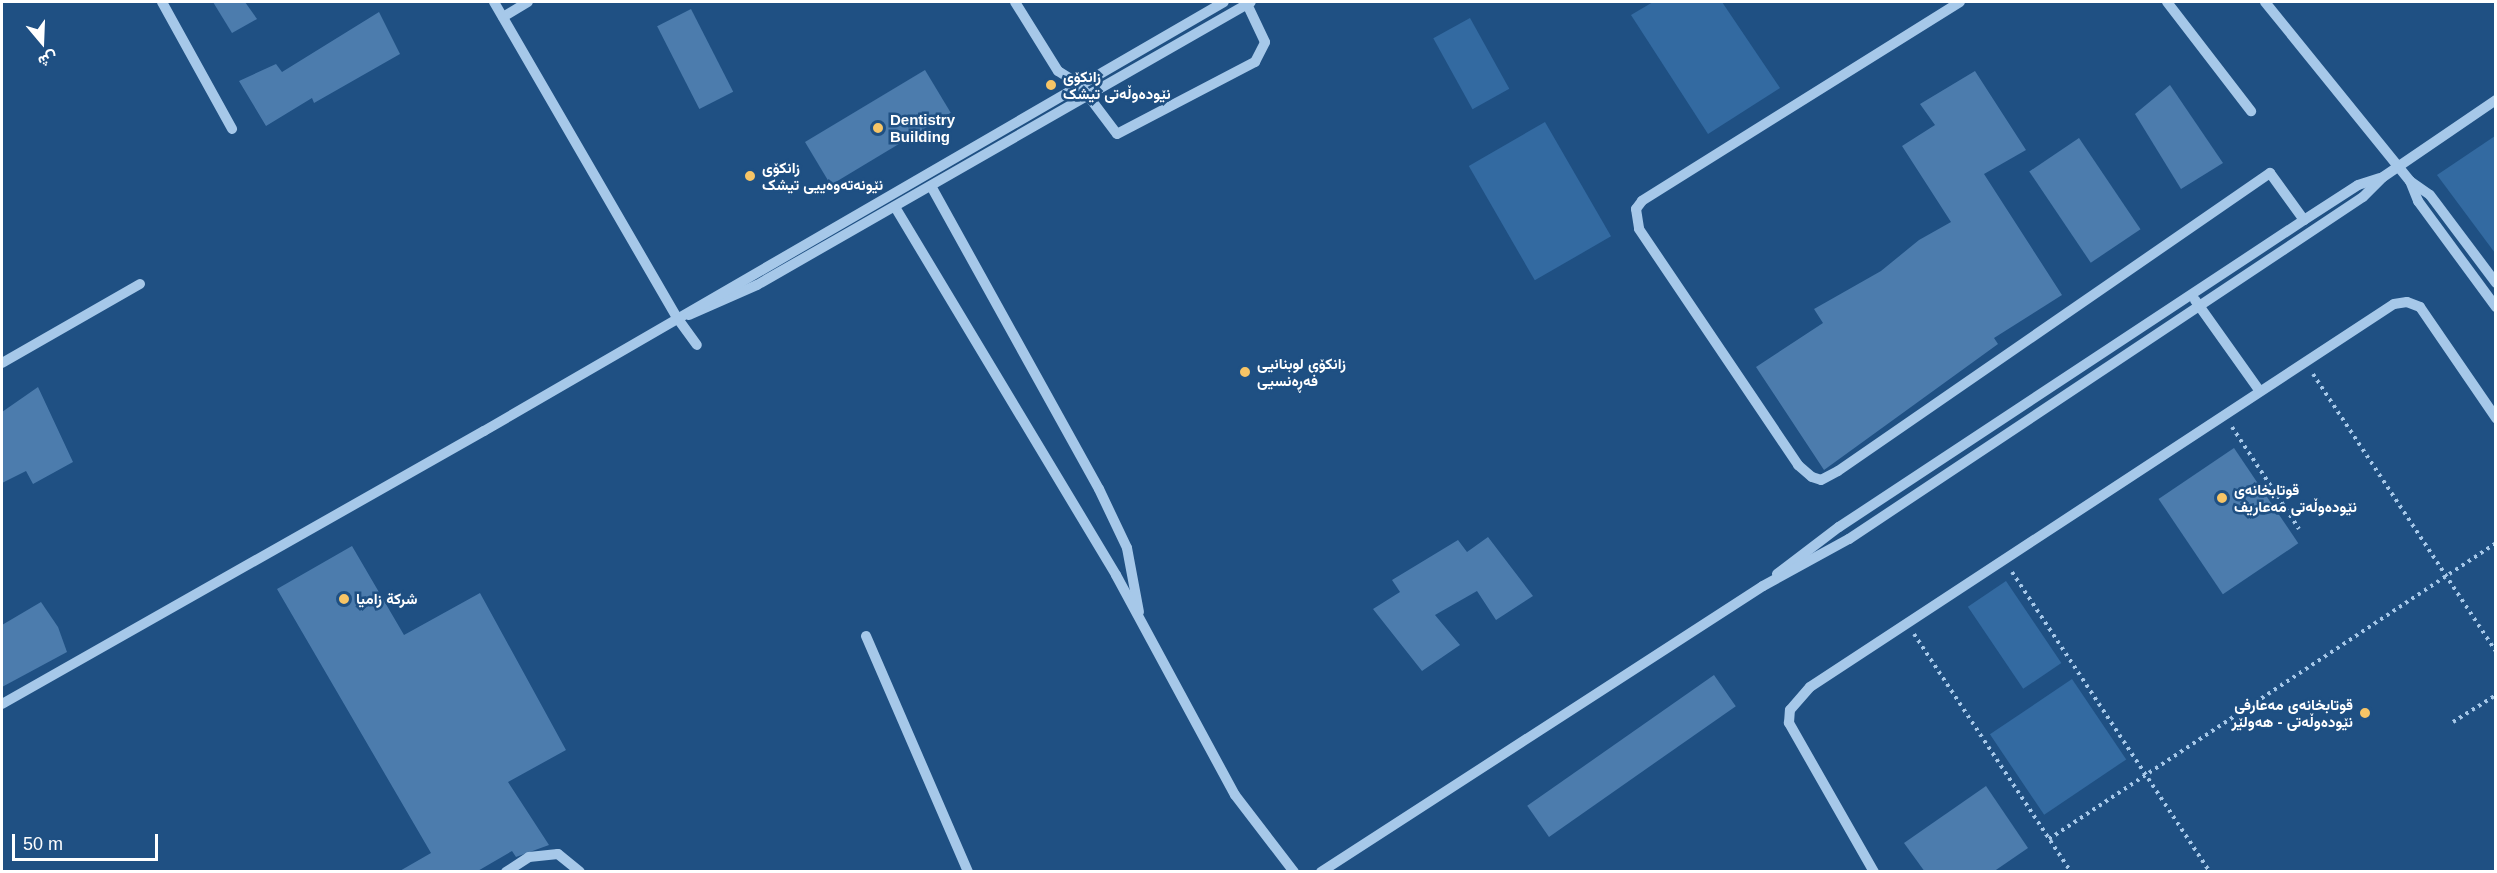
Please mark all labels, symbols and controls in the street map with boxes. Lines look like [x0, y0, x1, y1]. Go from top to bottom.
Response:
north arrow [12, 12, 72, 72]
text: ش [36, 48, 60, 71]
place label: زانکۆی نێودەوڵەتی تیشک [1063, 67, 1171, 102]
marker: زانکۆی نێودەوڵەتی تیشک [1044, 78, 1058, 92]
place label: Dentistry Building [890, 110, 955, 145]
marker: Dentistry Building [871, 121, 885, 135]
place label: زانکۆی نێونەتەوەییی تیشک [762, 158, 883, 193]
marker: زانکۆی نێونەتەوەییی تیشک [743, 169, 757, 183]
place label: زانکۆی لوبنانیی فەڕەنسیی [1257, 354, 1346, 389]
marker: زانکۆی لوبنانیی فەڕەنسیی [1238, 365, 1252, 379]
place label: قوتابخانەی نێودەوڵەتی مەعاریف [2234, 480, 2357, 515]
marker: قوتابخانەی نێودەوڵەتی مەعاریف [2215, 491, 2229, 505]
place label: شركة زاميا [356, 590, 417, 608]
marker: شركة زاميا [337, 592, 351, 606]
place label: قوتابخانەی مەعارفی نێودەوڵەتی - هەولێر [2231, 695, 2353, 730]
marker: قوتابخانەی مەعارفی نێودەوڵەتی - هەولێر [2358, 706, 2372, 720]
scale bar [15, 822, 160, 860]
text: 50 m [23, 834, 63, 854]

